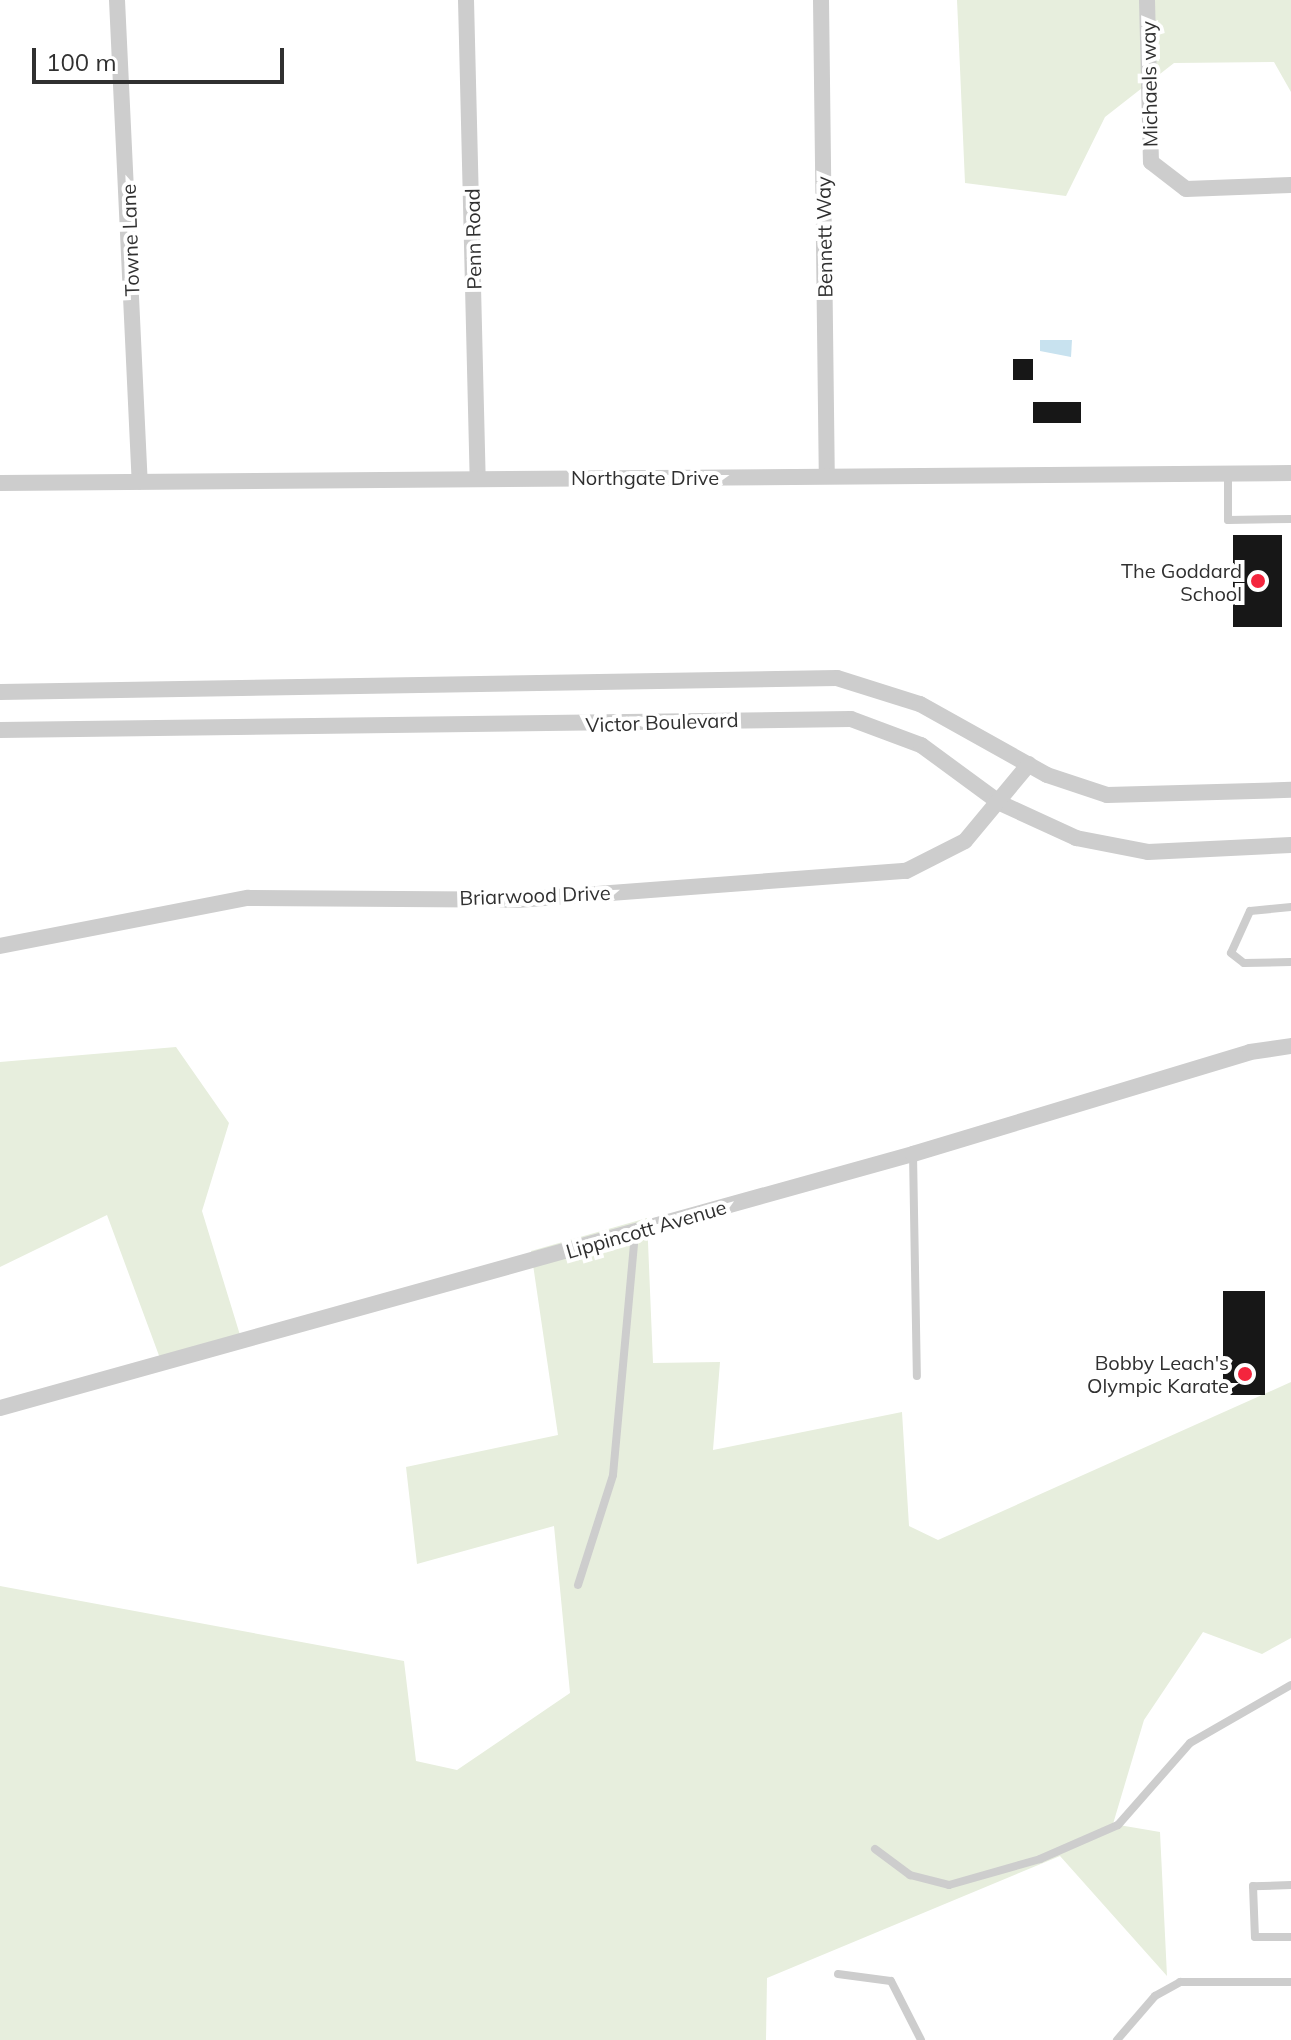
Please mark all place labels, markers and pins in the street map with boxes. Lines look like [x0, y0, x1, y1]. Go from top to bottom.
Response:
place label: The Goddard School [1121, 558, 1242, 605]
marker: The Goddard School [1249, 572, 1267, 590]
place label: Bobby Leach's Olympic Karate [1087, 1350, 1229, 1397]
marker: Bobby Leach's Olympic Karate [1236, 1365, 1254, 1383]

